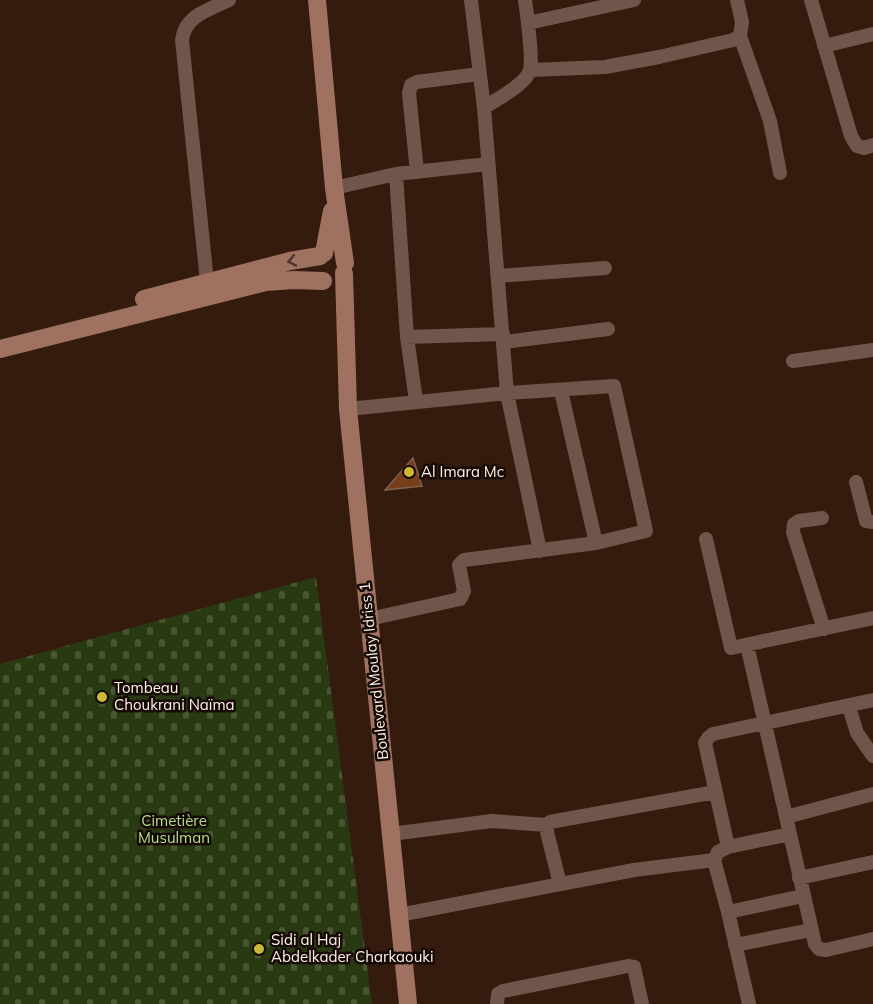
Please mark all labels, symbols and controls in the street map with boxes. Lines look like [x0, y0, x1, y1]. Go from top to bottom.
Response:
one-way arrow [287, 254, 297, 267]
place label: Al Imara Mc [421, 462, 504, 481]
marker: Al Imara Mc [402, 465, 416, 479]
street label: Boulevard Moulay Idriss 1 [355, 581, 392, 761]
place label: Tombeau Choukrani Naïma [114, 678, 235, 714]
marker: Tombeau Choukrani Naïma [95, 690, 109, 704]
park label: Cimetière Musulman [138, 811, 210, 847]
place label: Sidi al Haj Abdelkader Charkaouki [271, 930, 434, 966]
marker: Sidi al Haj Abdelkader Charkaouki [252, 942, 266, 956]

